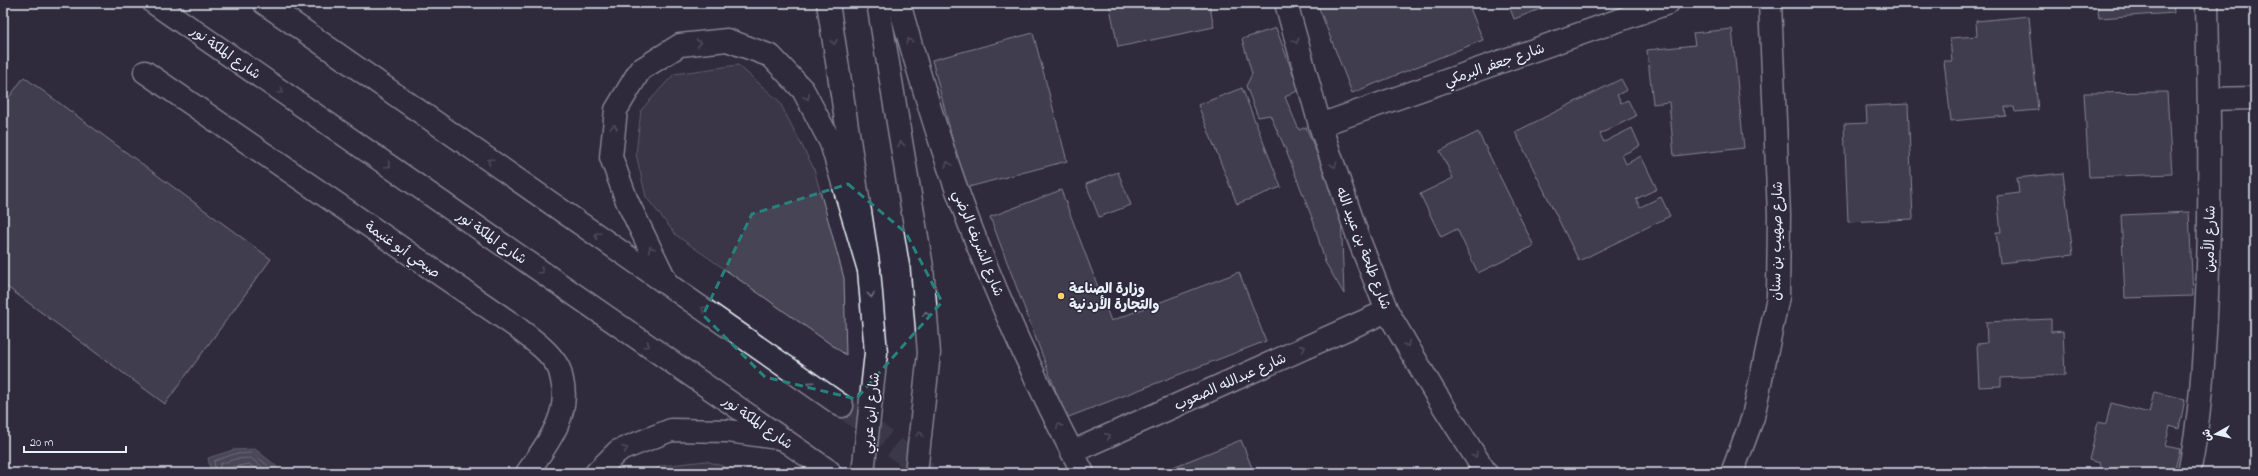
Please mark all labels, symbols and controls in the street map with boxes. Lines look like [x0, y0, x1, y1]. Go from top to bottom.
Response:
street label: شارع الملكة نور [185, 21, 265, 85]
one-way arrow [905, 37, 914, 44]
one-way arrow [1292, 37, 1300, 44]
one-way arrow [829, 38, 838, 45]
street label: شارع جعفر البرمكي [1441, 38, 1548, 93]
one-way arrow [696, 39, 702, 48]
one-way arrow [277, 86, 284, 94]
one-way arrow [802, 93, 810, 100]
one-way arrow [609, 124, 618, 130]
one-way arrow [897, 140, 906, 147]
one-way arrow [488, 159, 495, 166]
one-way arrow [383, 160, 390, 167]
one-way arrow [945, 161, 953, 168]
one-way arrow [1329, 161, 1337, 168]
street label: شارع صهيب بن سنان [1766, 181, 1789, 301]
street label: شارع طلحة بن عبيد الله [1330, 184, 1396, 313]
street label: شارع الشريف الرضي [946, 187, 1009, 300]
street label: شارع الأمين [2199, 205, 2222, 273]
street label: شارع الملكة نور [451, 206, 531, 270]
street label: صبحي أبو غنيمة [360, 216, 444, 285]
one-way arrow [594, 232, 601, 240]
one-way arrow [648, 246, 656, 253]
one-way arrow [536, 266, 543, 273]
place label: وزارة الصناعة والتجارة الأردنية [1069, 279, 1159, 316]
marker: وزارة الصناعة والتجارة الأردنية [1056, 291, 1066, 301]
one-way arrow [867, 292, 876, 298]
one-way arrow [701, 307, 708, 314]
one-way arrow [921, 311, 930, 317]
one-way arrow [643, 340, 650, 347]
one-way arrow [1402, 340, 1409, 347]
one-way arrow [1299, 345, 1306, 353]
street label: شارع عبدالله الصعوب [1171, 348, 1290, 417]
street label: شارع ابن عربي [857, 371, 887, 455]
one-way arrow [807, 381, 814, 389]
street label: شارع الملكة نور [717, 391, 797, 455]
north arrow [2196, 414, 2236, 454]
one-way arrow [1056, 423, 1064, 430]
scale bar [24, 428, 126, 454]
text: ش [2198, 428, 2216, 442]
one-way arrow [915, 431, 924, 437]
one-way arrow [1103, 433, 1111, 441]
text: 20 m [30, 434, 53, 452]
one-way arrow [622, 445, 629, 453]
one-way arrow [1470, 451, 1477, 458]

